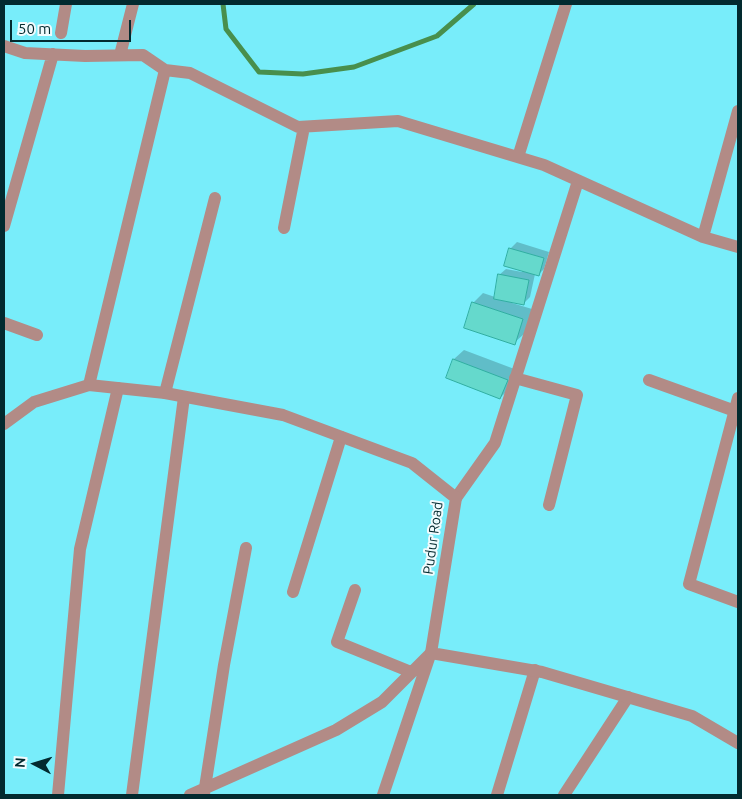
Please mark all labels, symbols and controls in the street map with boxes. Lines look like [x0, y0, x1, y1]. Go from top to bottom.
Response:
scale bar [12, 10, 134, 42]
text: 50 m [18, 20, 51, 37]
street label: Pudur Road [420, 501, 446, 575]
north arrow [10, 739, 60, 789]
text: N [12, 757, 28, 769]

